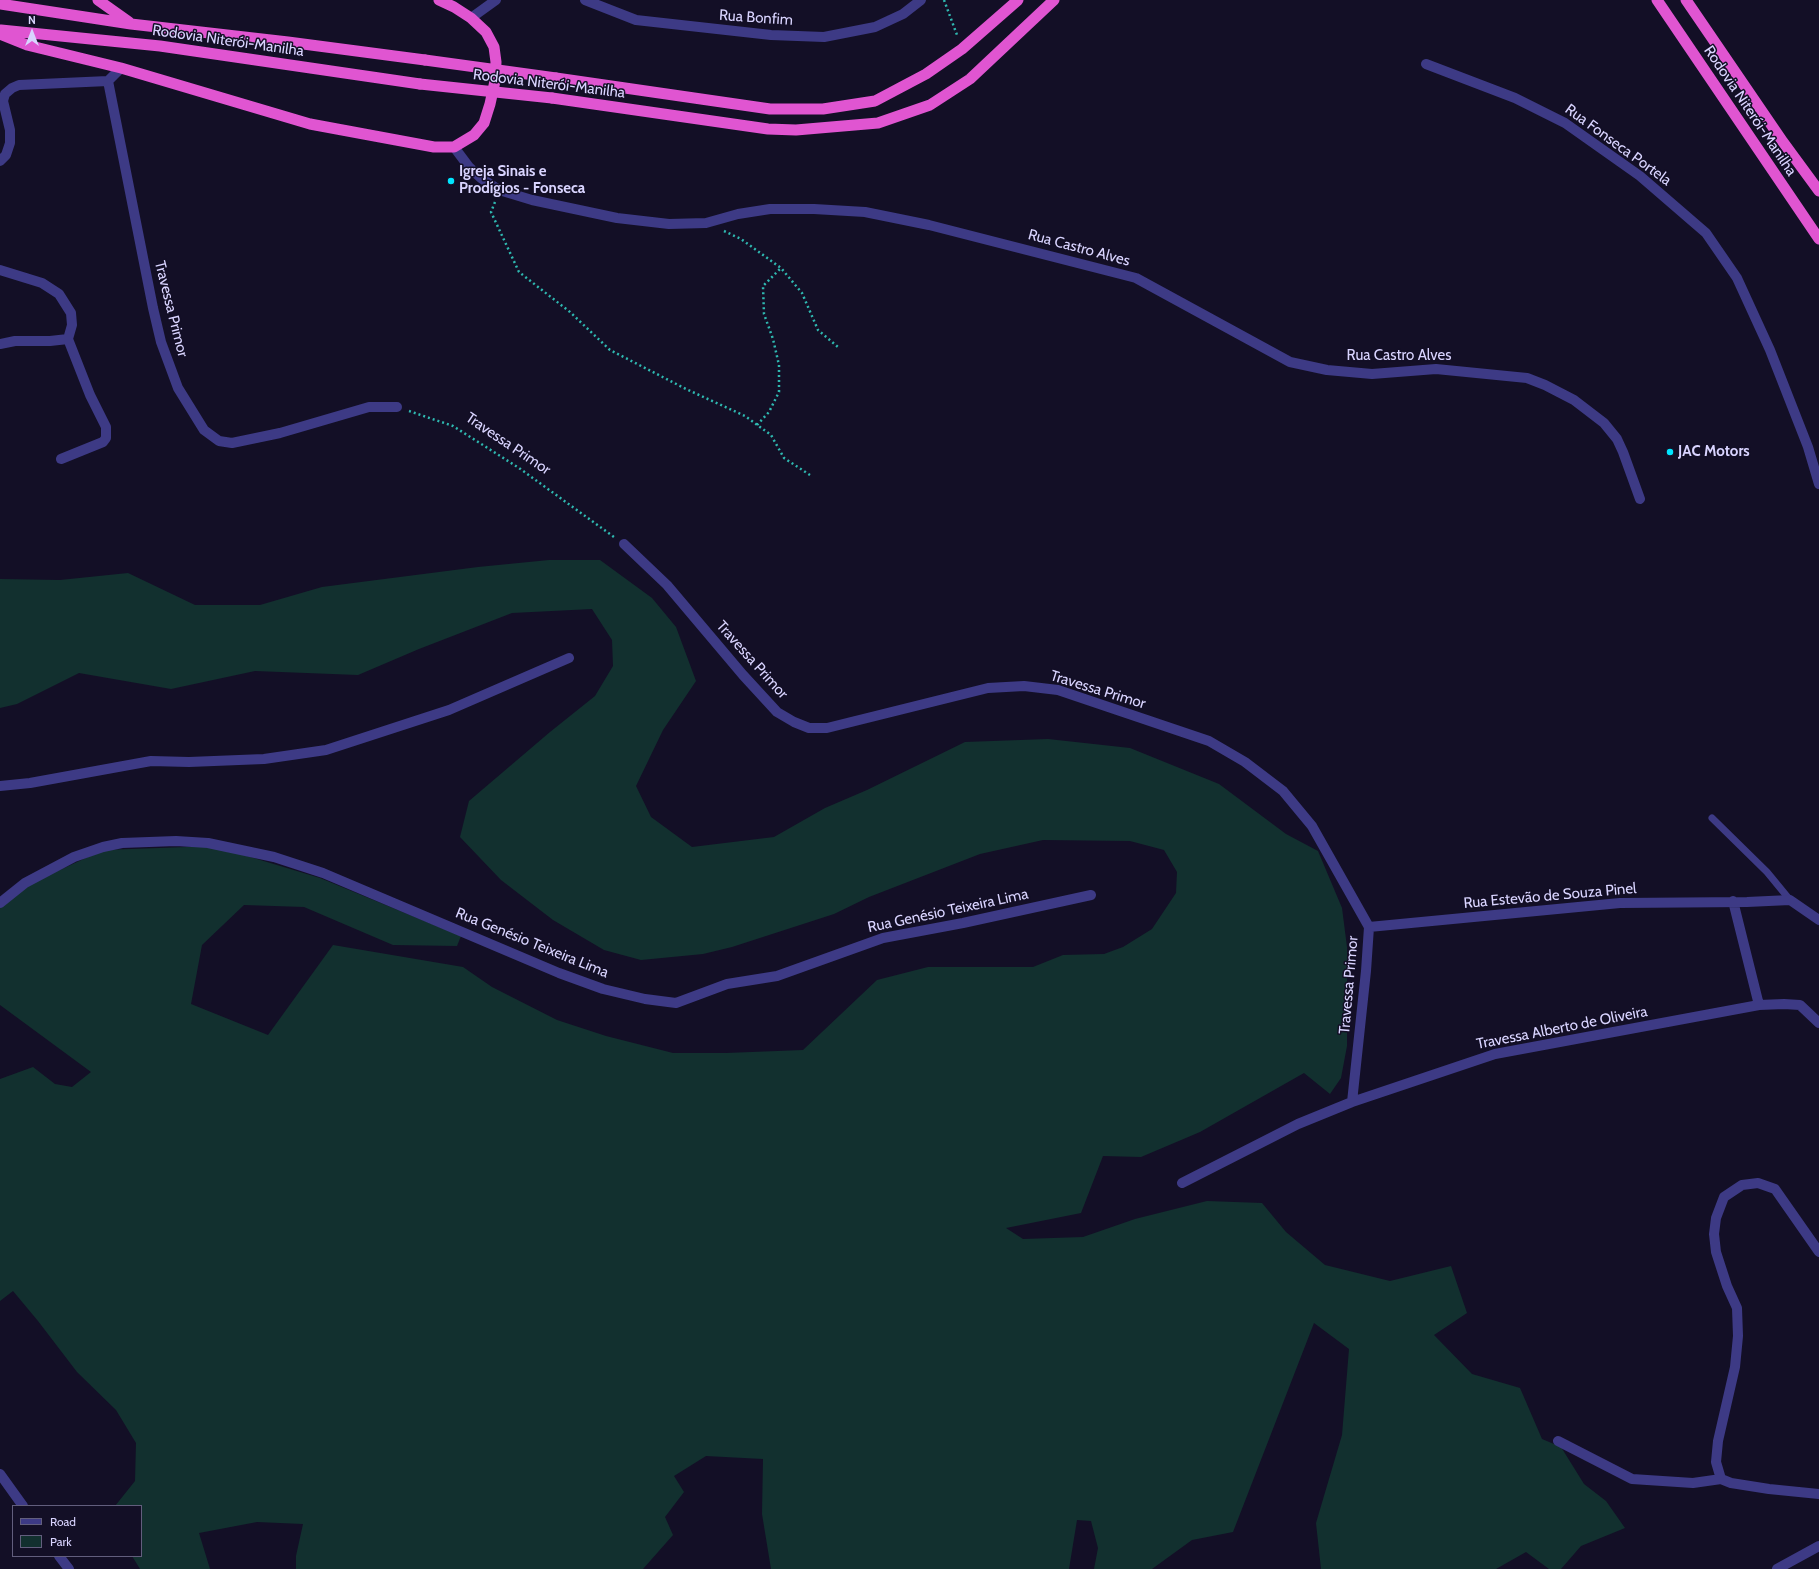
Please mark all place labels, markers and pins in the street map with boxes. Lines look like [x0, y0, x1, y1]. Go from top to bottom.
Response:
place label: Igreja Sinais e Prodígios - Fonseca [459, 163, 585, 198]
marker: Igreja Sinais e Prodígios - Fonseca [446, 176, 456, 186]
place label: JAC Motors [1678, 443, 1750, 461]
marker: JAC Motors [1665, 447, 1675, 457]

